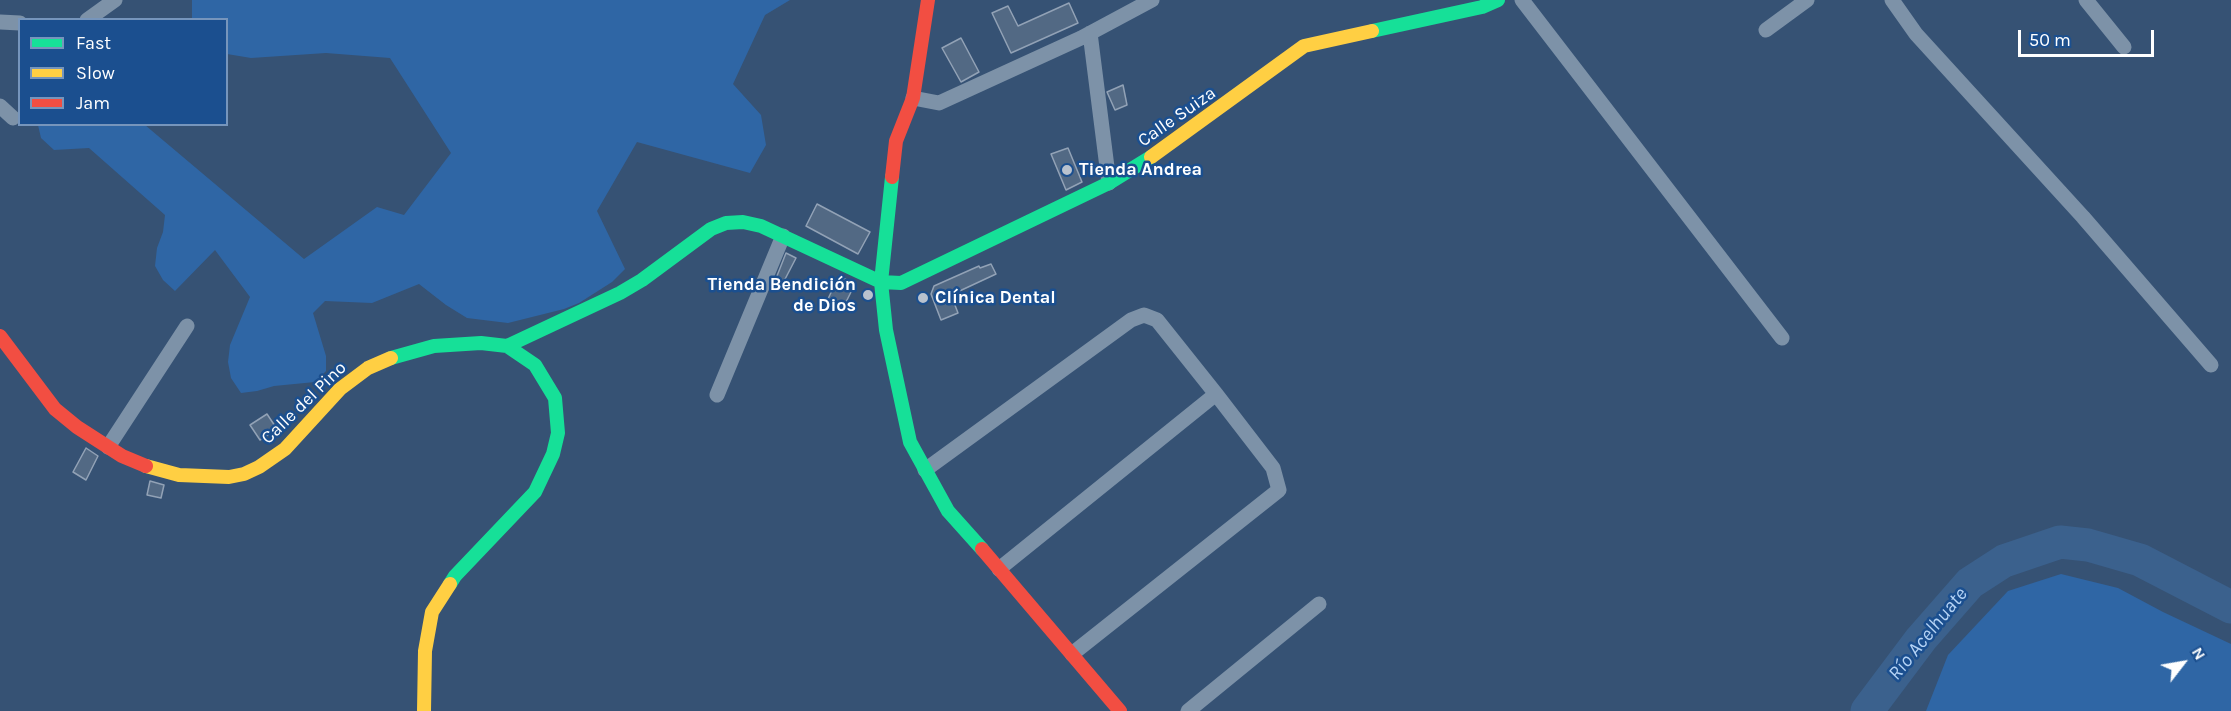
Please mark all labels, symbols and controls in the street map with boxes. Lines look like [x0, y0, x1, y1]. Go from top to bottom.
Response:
legend [18, 18, 228, 126]
scale bar [2021, 18, 2158, 56]
text: 50 m [2029, 29, 2071, 51]
text: Fast [76, 32, 111, 54]
text: Slow [76, 62, 115, 84]
street label: Calle Suiza [1134, 82, 1220, 152]
text: Jam [76, 92, 110, 114]
place label: Tienda Andrea [1079, 159, 1202, 181]
marker: Tienda Andrea [1060, 163, 1074, 177]
place label: Tienda Bendición de Dios [707, 274, 856, 316]
place label: Clínica Dental [935, 287, 1056, 309]
marker: Tienda Bendición de Dios [861, 288, 875, 302]
marker: Clínica Dental [916, 291, 930, 305]
street label: Calle del Pino [257, 357, 351, 449]
water label: Río Acelhuate [1883, 583, 1973, 685]
north arrow [2153, 633, 2213, 693]
text: N [2188, 644, 2210, 663]

